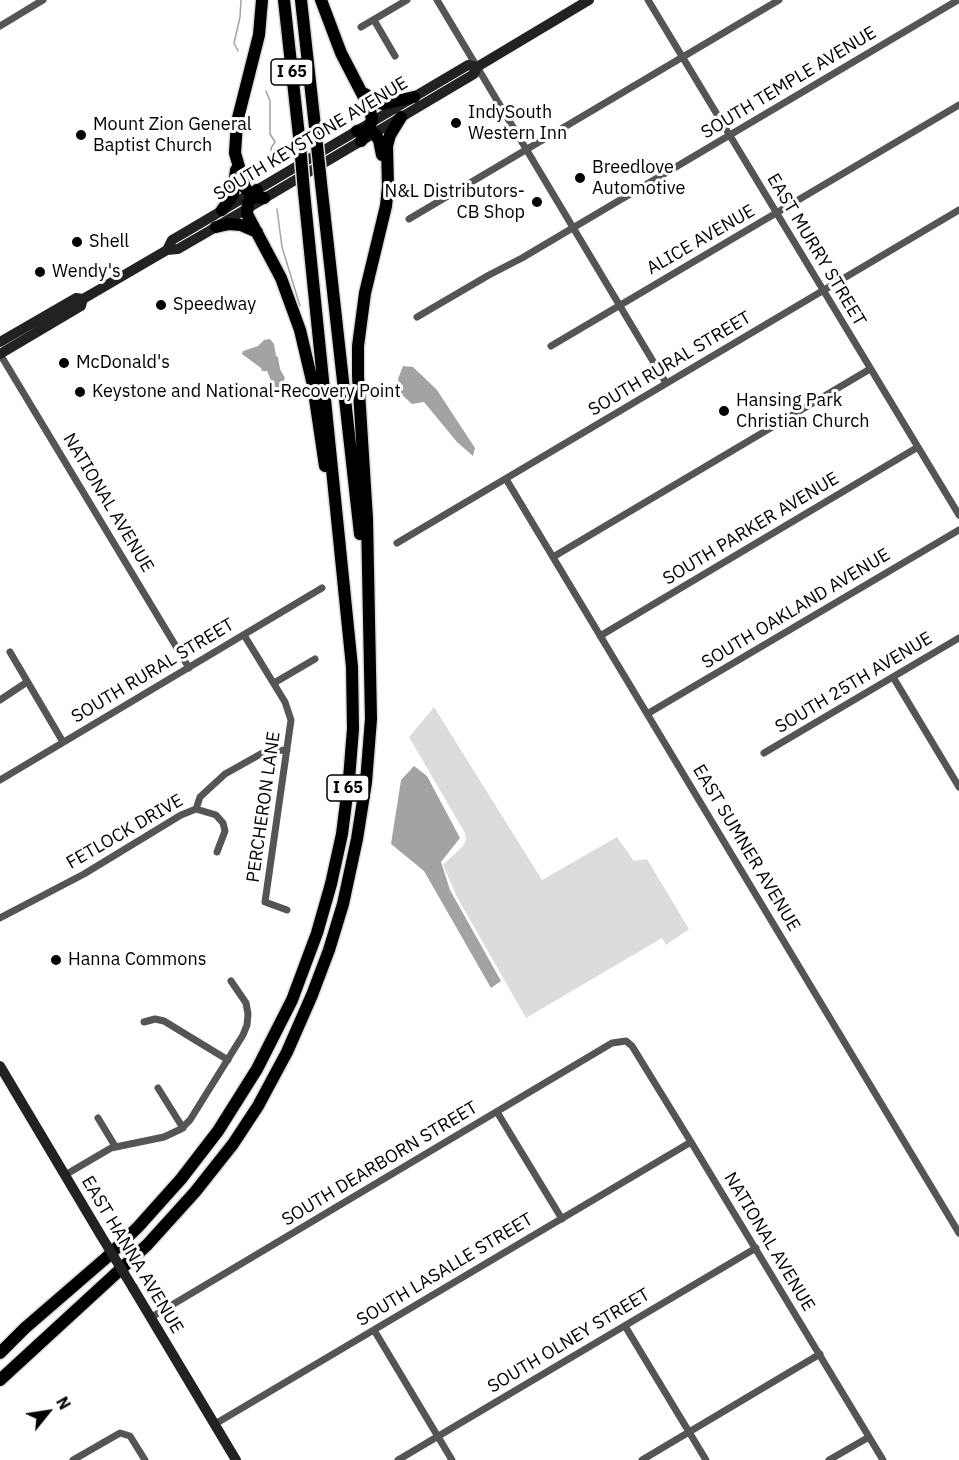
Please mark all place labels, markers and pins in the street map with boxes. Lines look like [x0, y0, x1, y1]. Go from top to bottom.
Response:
place label: IndySouth Western Inn [468, 102, 567, 144]
place label: Mount Zion General Baptist Church [93, 114, 252, 156]
marker: IndySouth Western Inn [449, 116, 463, 130]
marker: Mount Zion General Baptist Church [74, 128, 88, 142]
place label: Breedlove Automotive [592, 157, 685, 200]
marker: Breedlove Automotive [573, 171, 587, 185]
place label: N&L Distributors- CB Shop [385, 181, 525, 224]
marker: N&L Distributors- CB Shop [530, 195, 544, 209]
place label: Shell [89, 231, 129, 253]
marker: Shell [70, 235, 84, 249]
place label: Wendy's [52, 261, 121, 283]
marker: Wendy's [33, 265, 47, 279]
place label: Speedway [173, 294, 256, 316]
marker: Speedway [154, 298, 168, 312]
place label: McDonald's [76, 352, 170, 374]
marker: McDonald's [57, 356, 71, 370]
place label: Keystone and National-Recovery Point [92, 381, 401, 403]
marker: Keystone and National-Recovery Point [73, 385, 87, 399]
place label: Hansing Park Christian Church [736, 390, 869, 432]
marker: Hansing Park Christian Church [717, 404, 731, 418]
place label: Hanna Commons [68, 949, 206, 971]
marker: Hanna Commons [49, 953, 63, 967]

